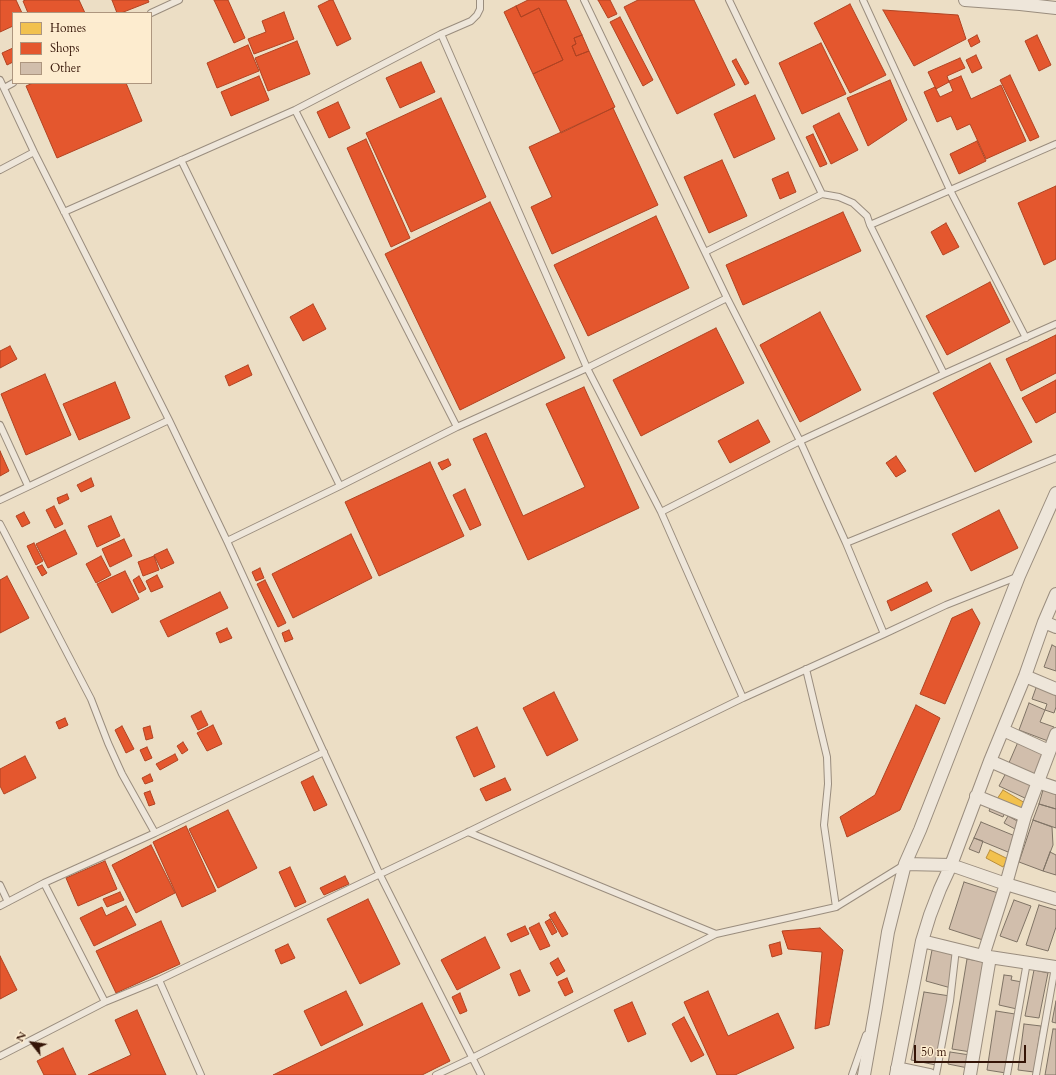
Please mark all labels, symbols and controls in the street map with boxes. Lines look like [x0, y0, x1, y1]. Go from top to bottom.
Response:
legend [12, 12, 152, 84]
text: Homes [50, 20, 86, 36]
text: Shops [50, 40, 79, 56]
text: Other [50, 60, 81, 76]
north arrow [12, 1023, 52, 1063]
text: N [12, 1029, 30, 1045]
scale bar [916, 1037, 1028, 1063]
text: 50 m [921, 1044, 947, 1060]

